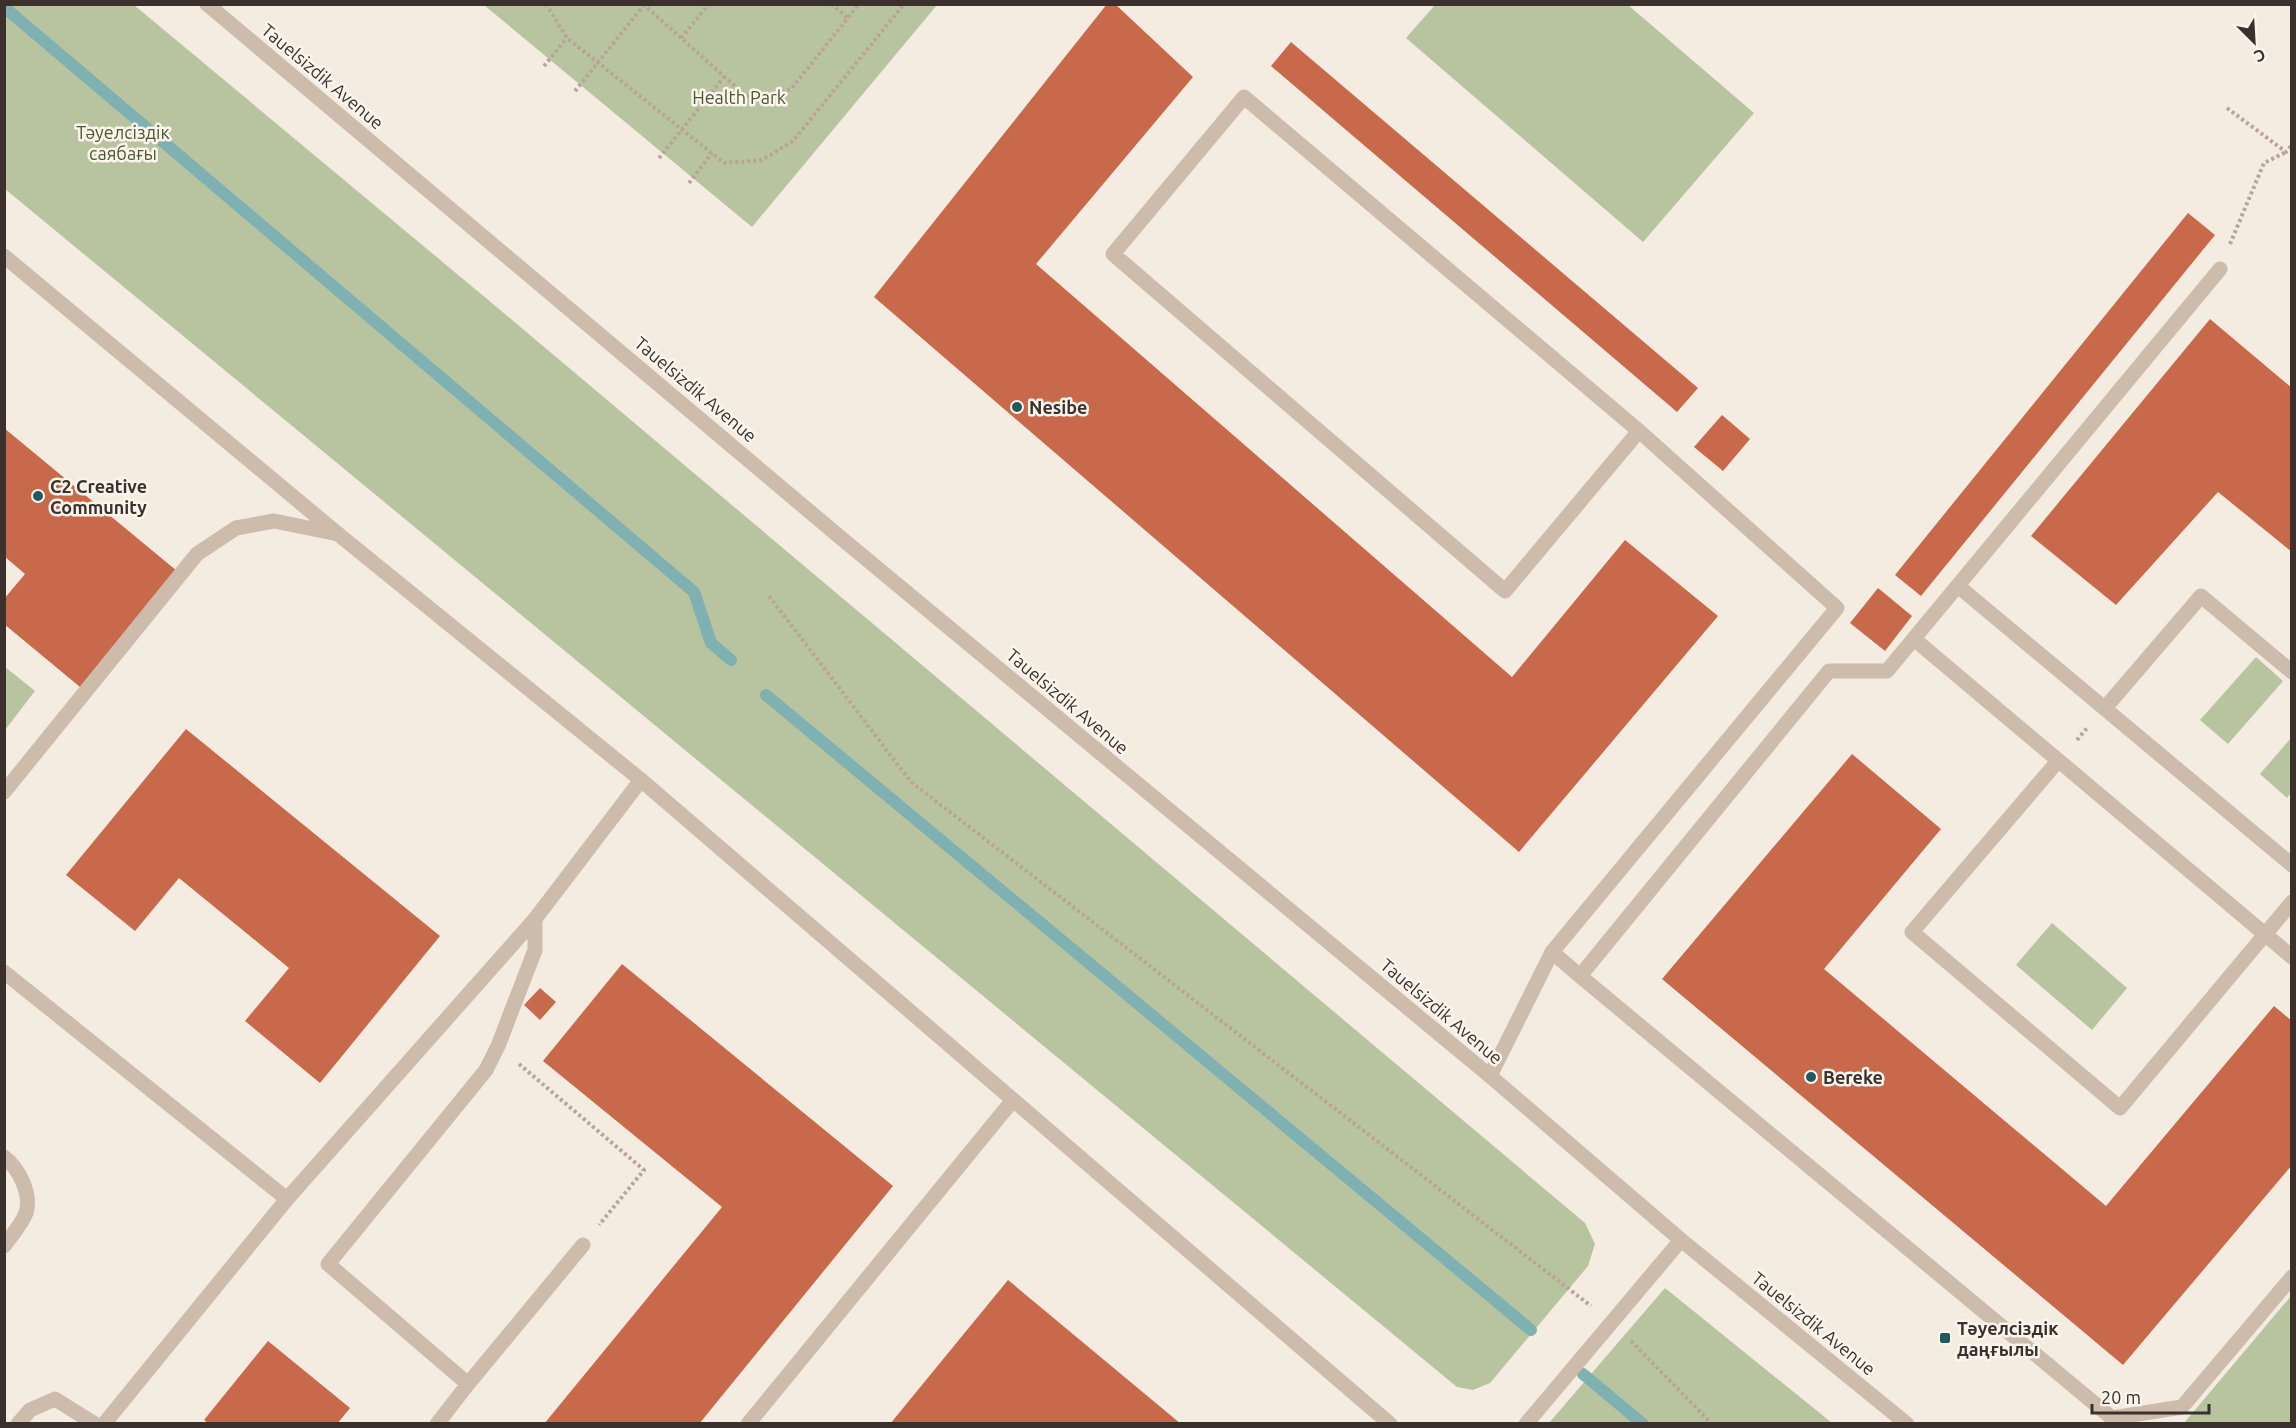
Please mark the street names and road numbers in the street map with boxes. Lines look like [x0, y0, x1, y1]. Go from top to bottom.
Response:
street label: Tauelsizdik Avenue [258, 19, 388, 133]
street label: Tauelsizdik Avenue [631, 332, 761, 446]
street label: Tauelsizdik Avenue [1003, 644, 1133, 758]
street label: Tauelsizdik Avenue [1377, 954, 1507, 1068]
street label: Tauelsizdik Avenue [1748, 1267, 1880, 1379]

